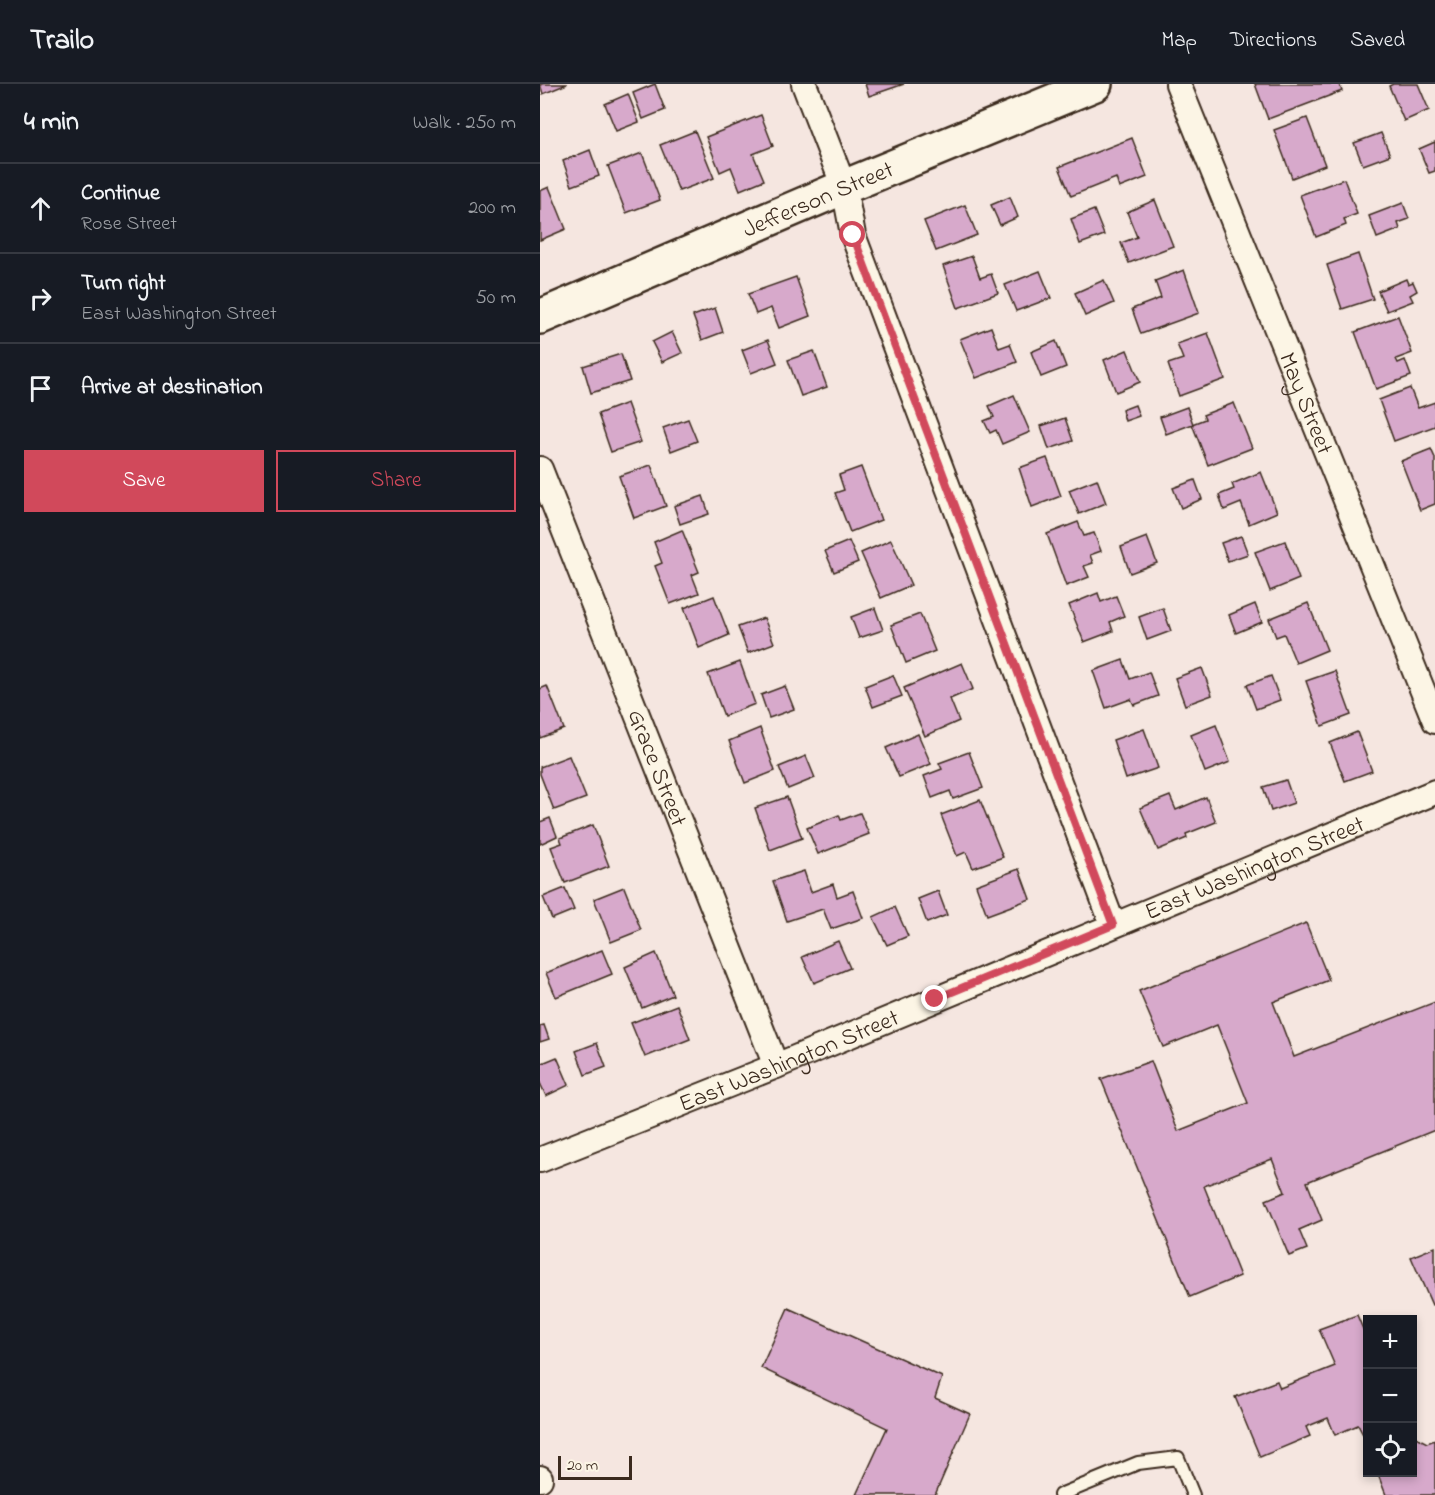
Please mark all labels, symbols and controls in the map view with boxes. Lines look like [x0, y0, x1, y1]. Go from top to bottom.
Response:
text: Trailo [30, 21, 94, 62]
text: Map [1161, 26, 1197, 56]
text: Directions [1230, 26, 1317, 56]
text: Saved [1350, 26, 1405, 56]
text: 4 min [24, 104, 79, 142]
text: Walk · 250 m [413, 109, 516, 138]
street label: Jefferson Street [738, 153, 900, 248]
text: Continue [81, 178, 160, 210]
icon: ahead [24, 192, 57, 225]
text: 200 m [468, 194, 516, 223]
text: Rose Street [81, 210, 177, 239]
route start [839, 221, 865, 247]
text: Turn right [81, 268, 166, 300]
icon: right [24, 282, 57, 315]
text: 50 m [475, 284, 516, 313]
text: East Washington Street [81, 300, 277, 329]
street label: May Street [1268, 348, 1341, 460]
icon: arrive [24, 372, 57, 405]
text: Arrive at destination [81, 372, 263, 404]
button: Save [24, 450, 264, 512]
button: Share [276, 450, 516, 512]
street label: Grace Street [617, 705, 695, 832]
street label: East Washington Street [1140, 808, 1370, 931]
route end [921, 985, 947, 1011]
street label: East Washington Street [674, 1002, 905, 1123]
map controls [1363, 1315, 1417, 1477]
button: + [1363, 1315, 1417, 1369]
button: − [1363, 1369, 1417, 1423]
button: locate [1363, 1423, 1417, 1477]
scale bar [558, 1453, 632, 1480]
text: 20 m [567, 1454, 598, 1478]

